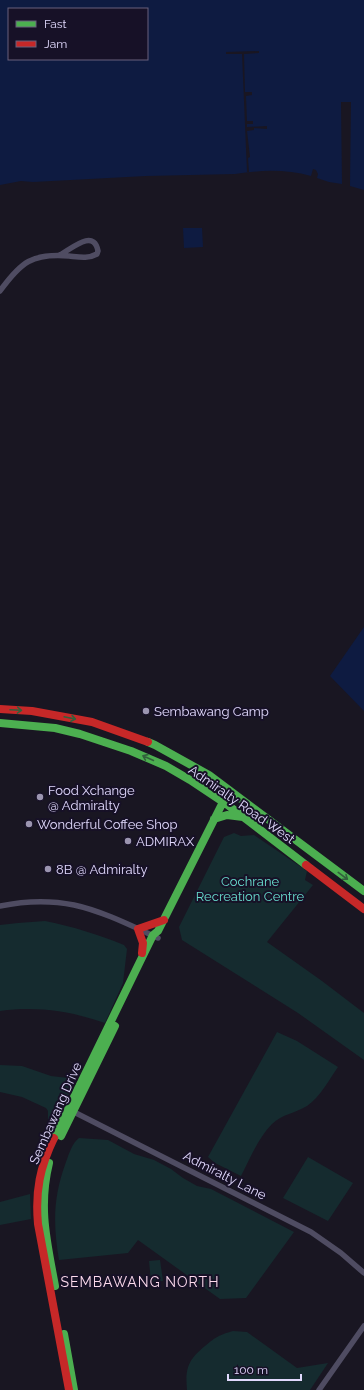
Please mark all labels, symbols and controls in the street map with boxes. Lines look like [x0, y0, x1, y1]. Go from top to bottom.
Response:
legend [8, 8, 148, 60]
text: Fast [44, 17, 67, 31]
text: Jam [44, 37, 67, 51]
place label: Sembawang Camp [154, 704, 269, 719]
one-way arrow [9, 706, 22, 714]
marker: Sembawang Camp [141, 706, 151, 716]
one-way arrow [63, 714, 76, 722]
one-way arrow [143, 754, 155, 761]
street label: Admiralty Road West [186, 762, 298, 847]
place label: Food Xchange @ Admiralty [48, 783, 135, 813]
marker: Food Xchange @ Admiralty [35, 792, 45, 802]
place label: Wonderful Coffee Shop [37, 817, 178, 832]
marker: Wonderful Coffee Shop [24, 819, 34, 829]
place label: ADMIRAX [136, 834, 195, 849]
marker: ADMIRAX [123, 836, 133, 846]
place label: 8B @ Admiralty [56, 862, 148, 877]
marker: 8B @ Admiralty [43, 864, 53, 874]
one-way arrow [337, 872, 348, 880]
park label: Cochrane Recreation Centre [196, 874, 305, 904]
street label: Sembawang Drive [26, 1060, 85, 1166]
street label: Admiralty Lane [181, 1148, 269, 1203]
district label: SEMBAWANG NORTH [61, 1274, 219, 1290]
scale bar [228, 1356, 301, 1382]
text: 100 m [234, 1363, 268, 1377]

